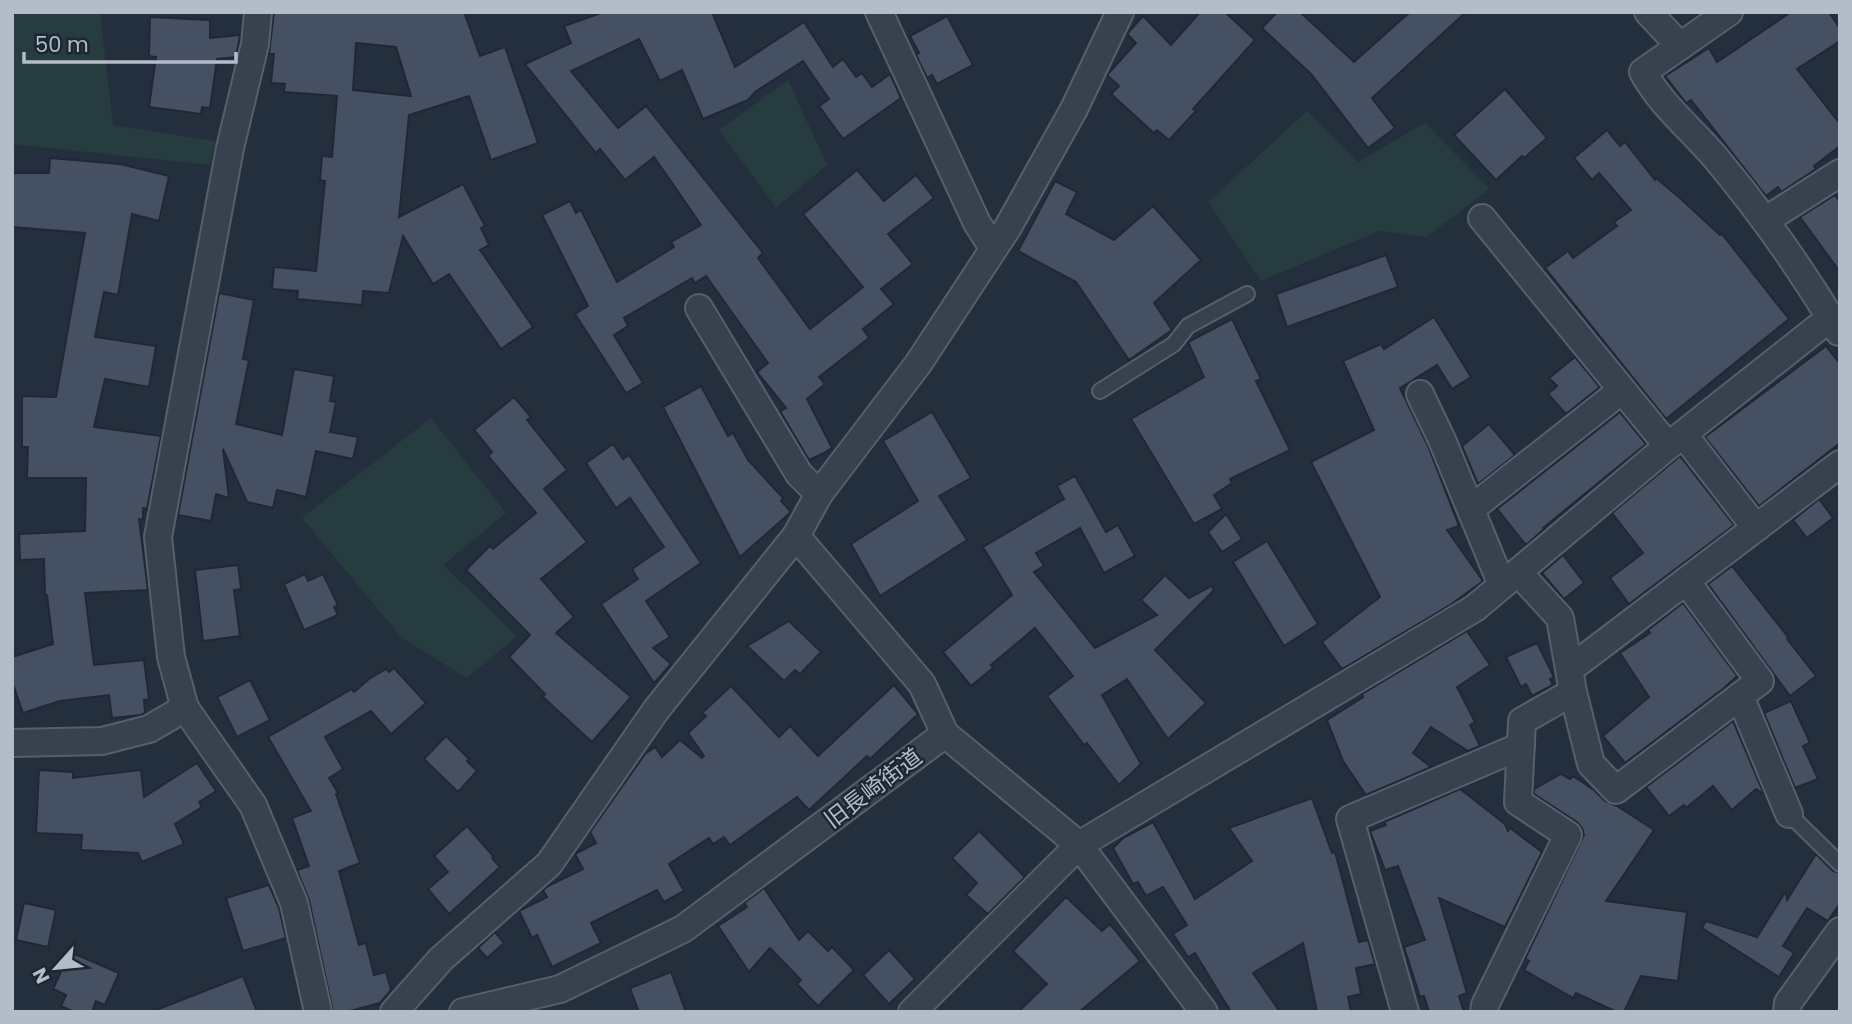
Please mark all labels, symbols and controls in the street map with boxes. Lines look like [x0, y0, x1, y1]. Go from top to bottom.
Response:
scale bar [24, 21, 236, 65]
text: 50 m [35, 30, 89, 59]
street label: 旧長崎街道 [817, 741, 929, 835]
north arrow [21, 933, 91, 1003]
text: N [26, 963, 57, 988]

